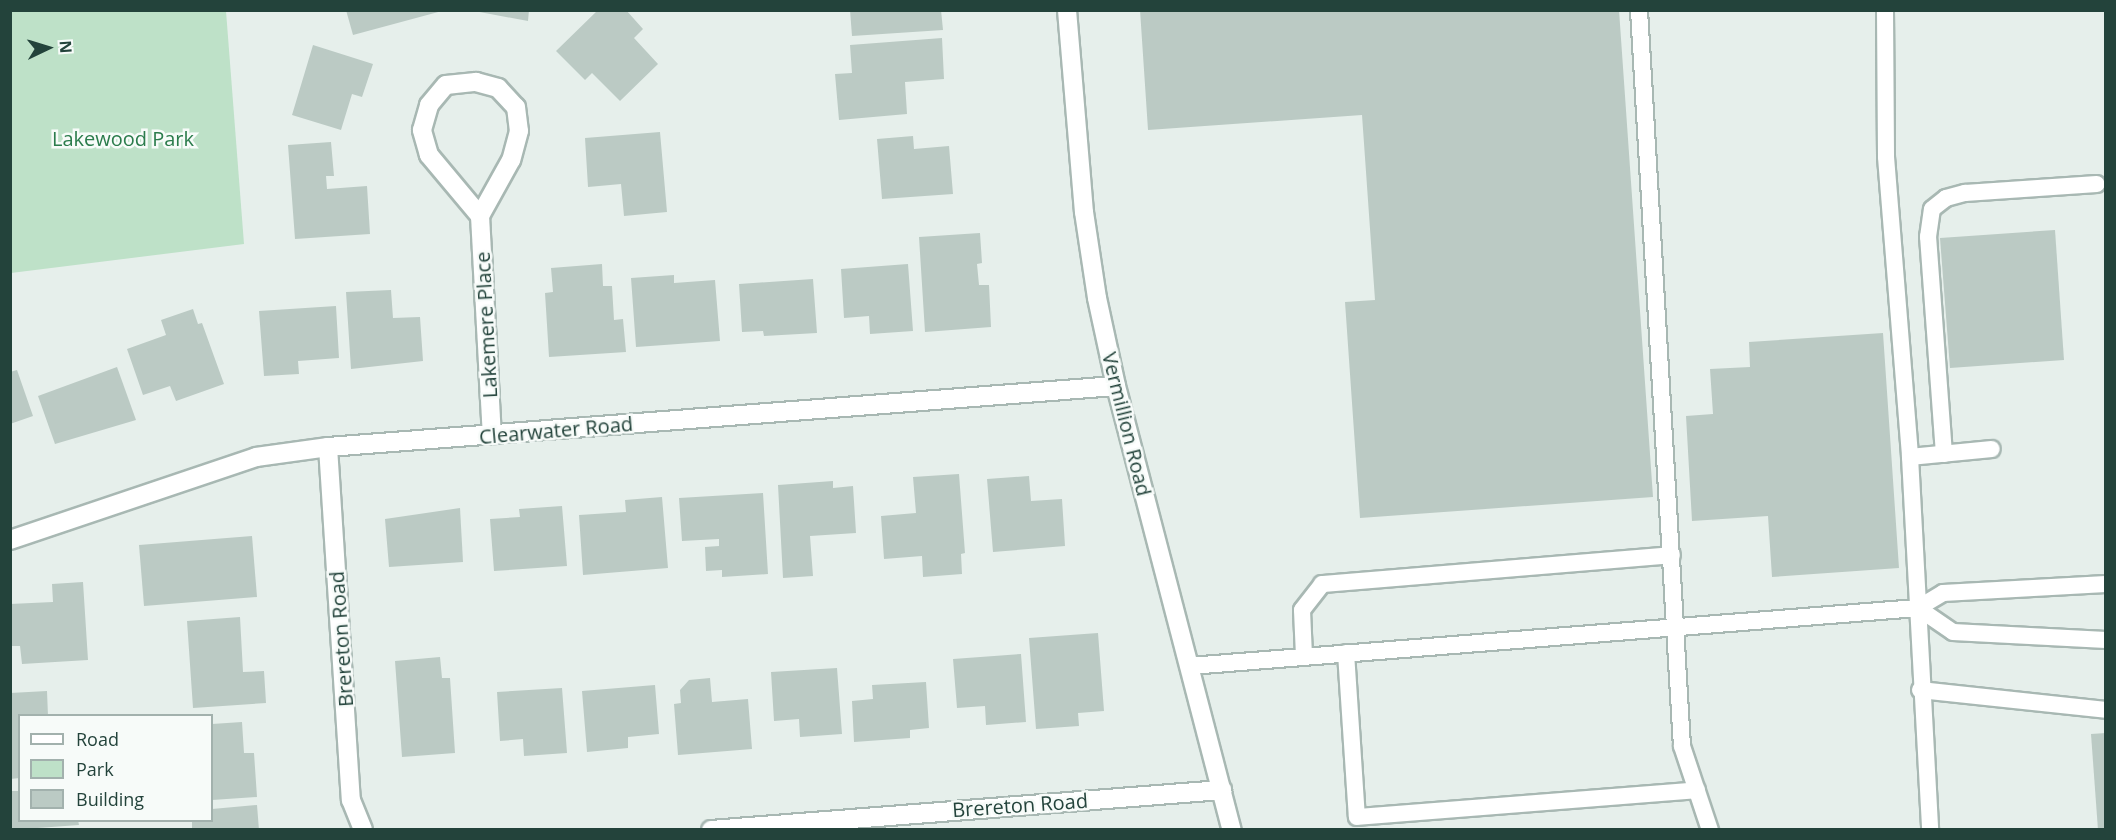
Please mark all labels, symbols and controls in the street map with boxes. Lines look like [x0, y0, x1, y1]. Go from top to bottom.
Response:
north arrow [18, 18, 78, 78]
text: N [55, 39, 77, 54]
park label: Lakewood Park [52, 126, 194, 150]
street label: Lakemere Place [470, 251, 502, 399]
street label: Vermillion Road [1098, 350, 1156, 498]
street label: Clearwater Road [478, 411, 634, 449]
street label: Brereton Road [324, 570, 358, 708]
legend [18, 714, 213, 822]
text: Road [76, 727, 119, 751]
text: Park [76, 757, 114, 781]
text: Building [76, 787, 144, 811]
street label: Brereton Road [951, 788, 1089, 822]

